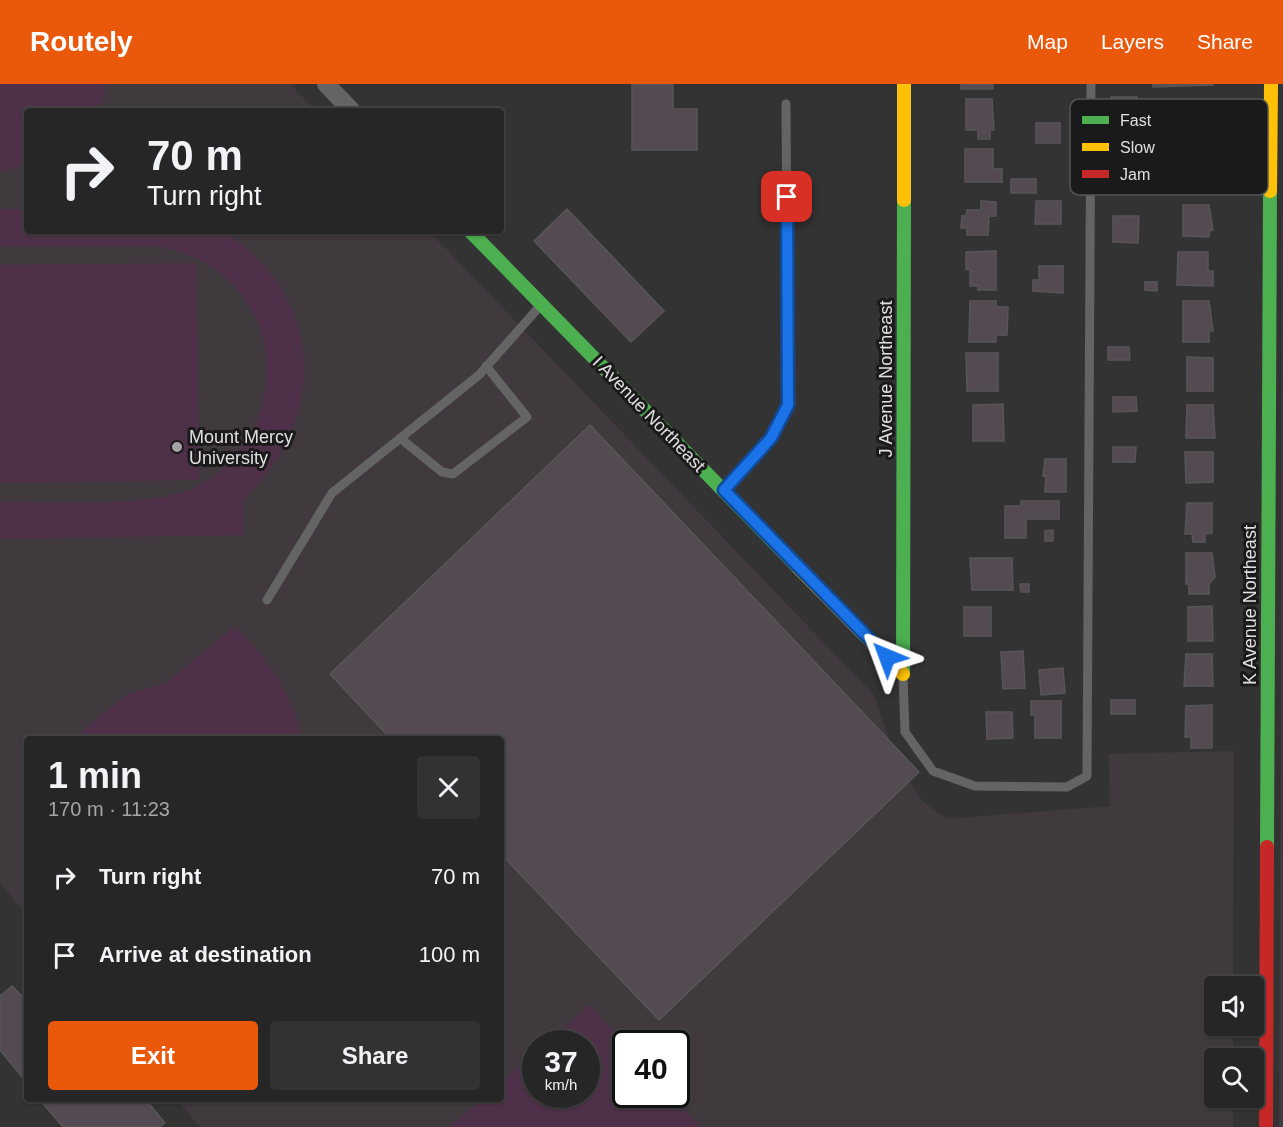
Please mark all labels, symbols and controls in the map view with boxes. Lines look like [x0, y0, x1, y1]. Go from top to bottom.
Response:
text: Routely [30, 26, 133, 57]
text: Map [1027, 30, 1068, 53]
text: Layers [1101, 30, 1164, 53]
text: Share [1197, 30, 1253, 53]
legend [1070, 99, 1268, 195]
text: Fast [1120, 112, 1152, 129]
icon: right [48, 132, 126, 210]
text: 70 m [147, 132, 243, 179]
text: Slow [1120, 139, 1155, 156]
text: Jam [1120, 166, 1150, 183]
pin [761, 171, 812, 222]
icon: arrive [770, 180, 803, 213]
text: Turn right [147, 181, 262, 211]
street label: J Avenue Northeast [876, 301, 896, 457]
street label: I Avenue Northeast [589, 352, 709, 476]
place label: Mount Mercy University [189, 427, 293, 468]
marker: Mount Mercy University [170, 440, 184, 454]
street label: K Avenue Northeast [1240, 525, 1260, 685]
position arrow [855, 625, 919, 689]
text: 1 min [48, 755, 142, 796]
button: close [417, 756, 480, 819]
text: 170 m · 11:23 [48, 798, 170, 820]
icon: right [48, 861, 81, 894]
text: Turn right [99, 864, 201, 889]
text: 70 m [431, 864, 480, 889]
icon: arrive [48, 939, 81, 972]
text: Arrive at destination [99, 942, 312, 967]
text: 100 m [419, 942, 480, 967]
map controls [1204, 976, 1264, 1108]
button: sound [1204, 976, 1264, 1036]
button: Exit [48, 1021, 258, 1090]
button: Share [270, 1021, 480, 1090]
speed limit sign: 40 [612, 1030, 690, 1108]
text: 37 [544, 1045, 578, 1078]
button: search [1204, 1048, 1264, 1108]
text: km/h [545, 1076, 577, 1093]

